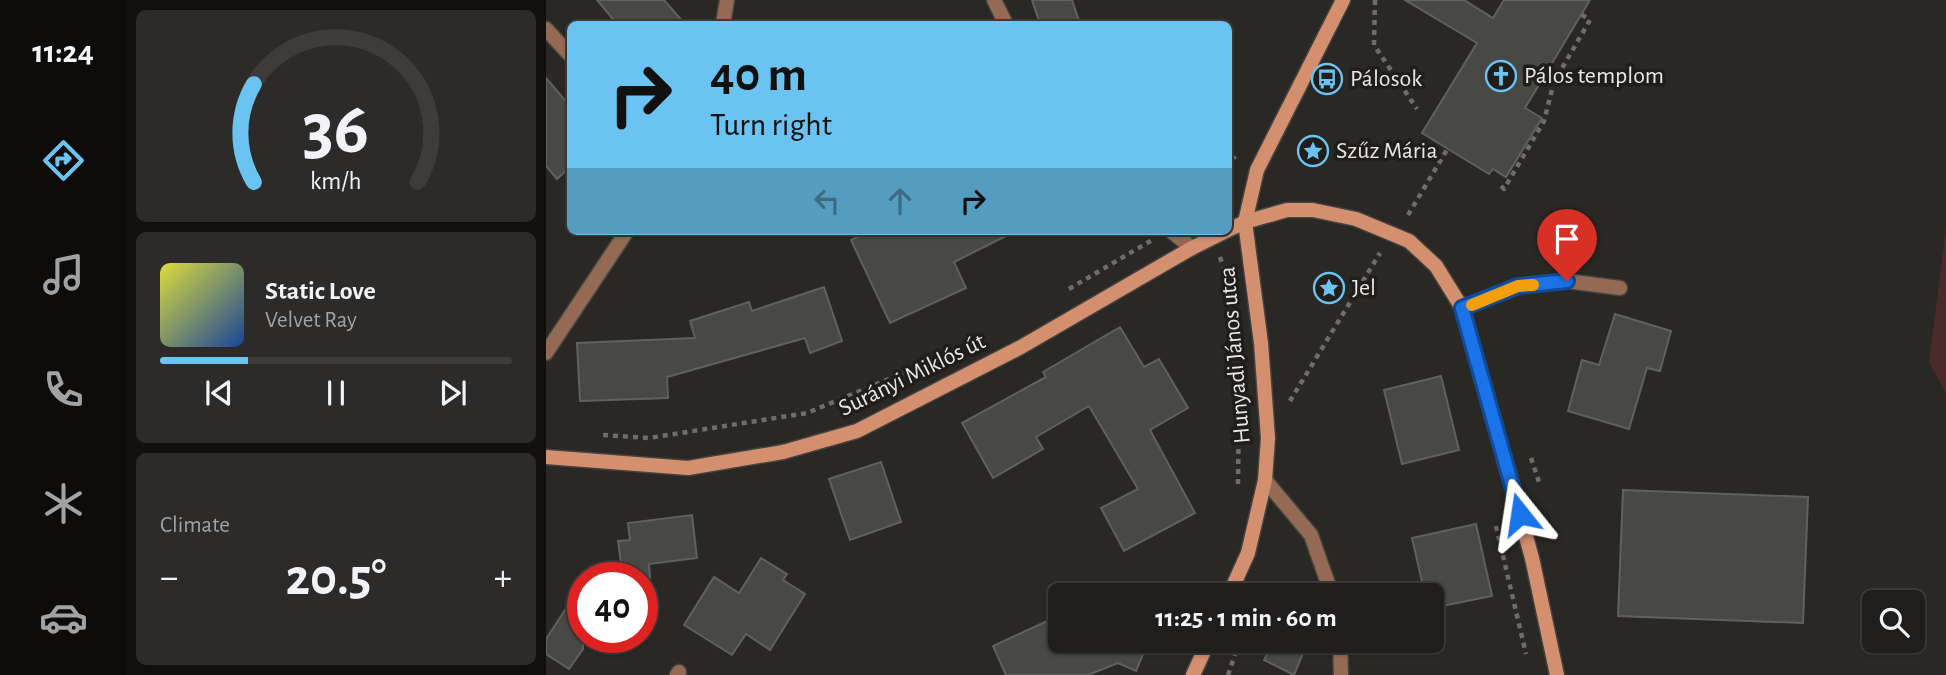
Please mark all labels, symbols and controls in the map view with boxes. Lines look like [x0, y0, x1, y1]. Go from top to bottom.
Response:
text: 11:24 [32, 36, 94, 68]
icon: right [595, 49, 686, 140]
text: 40 m [710, 51, 807, 100]
church icon: Pálos templom [1484, 59, 1518, 93]
bus stop icon: Pálosok [1310, 62, 1344, 96]
place label: Pálos templom [1524, 64, 1664, 88]
place label: Pálosok [1350, 67, 1422, 91]
text: 36 [303, 94, 369, 167]
text: Turn right [710, 109, 832, 141]
place icon: Szűz Mária [1296, 134, 1330, 168]
icon: directions [39, 136, 88, 185]
place label: Szűz Mária [1336, 139, 1438, 163]
text: km/h [310, 169, 362, 194]
icon: left [808, 182, 846, 220]
icon: ahead [881, 182, 919, 220]
icon: right [954, 182, 992, 220]
pin [1537, 209, 1597, 281]
icon: arrive [1548, 220, 1586, 258]
icon: music [39, 250, 88, 299]
street label: Hunyadi János utca [1215, 265, 1255, 445]
place icon: Jel [1312, 271, 1346, 305]
place label: Jel [1352, 276, 1376, 300]
text: Static Love [265, 278, 376, 304]
text: Velvet Ray [265, 309, 357, 332]
street label: Surányi Miklós út [835, 329, 989, 421]
icon: phone [39, 365, 88, 414]
icon: previous [200, 374, 238, 412]
icon: pause [317, 374, 355, 412]
icon: next [434, 374, 472, 412]
position arrow [1483, 477, 1557, 551]
icon: climate [39, 479, 88, 528]
text: Climate [160, 514, 230, 537]
text: 20.5° [285, 552, 387, 604]
text: − [160, 559, 178, 597]
text: + [494, 559, 512, 597]
speed limit sign: 40 [567, 562, 658, 653]
map controls [1862, 590, 1925, 653]
button: search [1862, 590, 1925, 653]
icon: car [39, 593, 88, 642]
text: 11:25 · 1 min · 60 m [1155, 605, 1337, 631]

